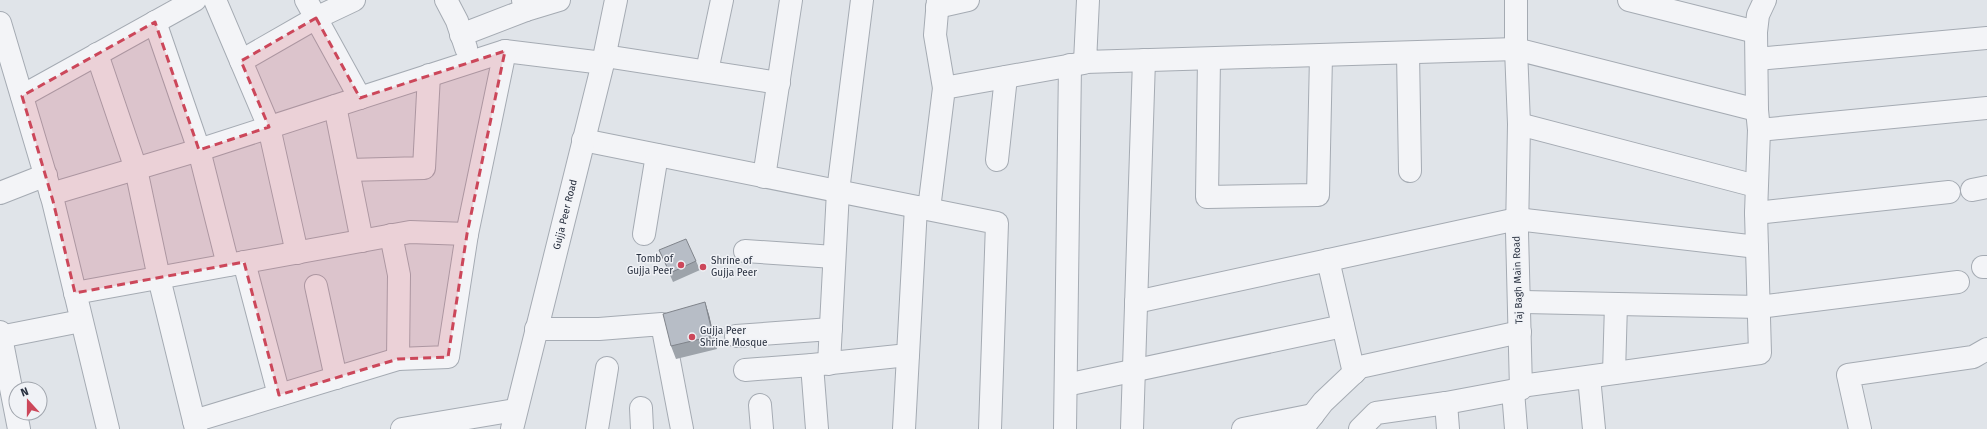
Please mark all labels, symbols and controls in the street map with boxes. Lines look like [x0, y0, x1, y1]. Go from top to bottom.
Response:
street label: Gujja Peer Road [551, 178, 580, 251]
street label: Taj Bagh Main Road [1510, 236, 1526, 324]
place label: Tomb of Gujja Peer [627, 253, 674, 277]
place label: Shrine of Gujja Peer [711, 255, 757, 279]
marker: Tomb of Gujja Peer [676, 260, 686, 270]
marker: Shrine of Gujja Peer [698, 262, 708, 272]
place label: Gujja Peer Shrine Mosque [700, 325, 768, 349]
marker: Gujja Peer Shrine Mosque [687, 332, 697, 342]
north arrow [8, 381, 48, 421]
text: N [19, 385, 30, 400]

